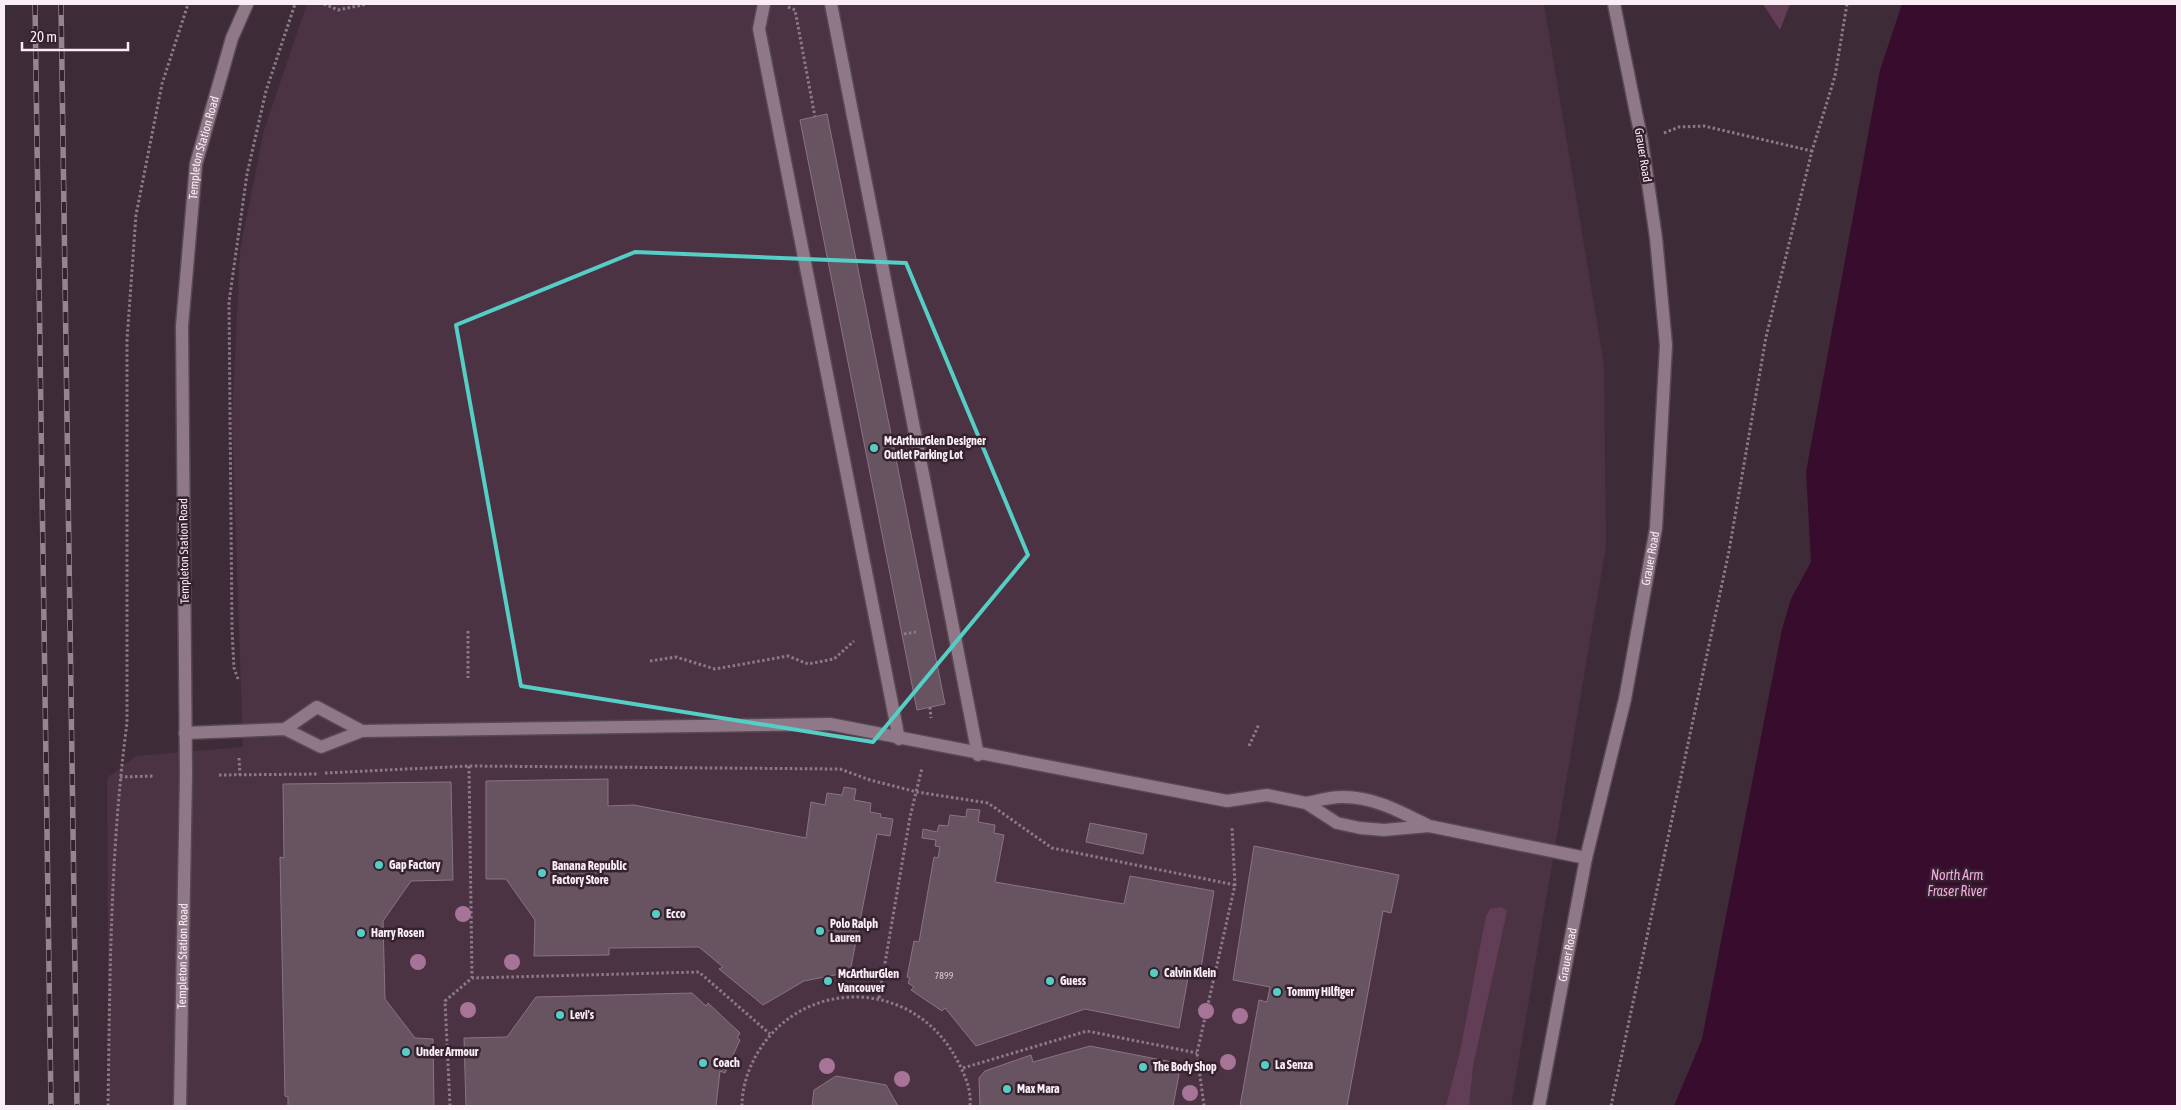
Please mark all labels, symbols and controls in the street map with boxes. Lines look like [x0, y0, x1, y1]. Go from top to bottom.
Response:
scale bar [22, 20, 129, 52]
text: 20 m [30, 28, 57, 45]
street label: Templeton Station Road [186, 95, 222, 200]
street label: Grauer Road [1632, 127, 1654, 183]
place label: McArthurGlen Designer Outlet Parking Lot [884, 434, 986, 462]
marker: McArthurGlen Designer Outlet Parking Lot [868, 442, 880, 454]
street label: Templeton Station Road [176, 498, 192, 604]
street label: Grauer Road [1639, 530, 1662, 587]
place label: Gap Factory [389, 858, 440, 872]
marker: Gap Factory [373, 859, 385, 871]
place label: Banana Republic Factory Store [552, 859, 627, 887]
marker: Banana Republic Factory Store [536, 867, 548, 879]
water label: North Arm Fraser River [1927, 867, 1987, 899]
street label: Templeton Station Road [175, 903, 191, 1009]
place label: Ecco [666, 907, 686, 921]
marker: Ecco [650, 908, 662, 920]
place label: Polo Ralph Lauren [830, 917, 878, 945]
marker: Polo Ralph Lauren [814, 925, 826, 937]
place label: Harry Rosen [371, 926, 425, 940]
marker: Harry Rosen [355, 927, 367, 939]
street label: Grauer Road [1556, 927, 1580, 983]
place label: Calvin Klein [1164, 966, 1216, 980]
place label: McArthurGlen Vancouver [837, 967, 899, 995]
marker: Calvin Klein [1148, 967, 1160, 979]
house number: 7899 [935, 970, 954, 981]
place label: Guess [1060, 974, 1087, 988]
marker: McArthurGlen Vancouver [822, 975, 834, 987]
marker: Guess [1044, 975, 1056, 987]
place label: Tommy Hilfiger [1287, 985, 1354, 999]
marker: Tommy Hilfiger [1271, 986, 1283, 998]
place label: Levi's [570, 1008, 595, 1022]
marker: Levi's [554, 1009, 566, 1021]
place label: Under Armour [416, 1045, 479, 1059]
marker: Under Armour [400, 1046, 412, 1058]
place label: Coach [713, 1056, 740, 1070]
marker: Coach [697, 1057, 709, 1069]
place label: La Senza [1275, 1058, 1313, 1072]
marker: La Senza [1259, 1059, 1271, 1071]
place label: The Body Shop [1153, 1060, 1217, 1074]
marker: The Body Shop [1137, 1061, 1149, 1073]
place label: Max Mara [1017, 1082, 1060, 1096]
marker: Max Mara [1001, 1083, 1013, 1095]

